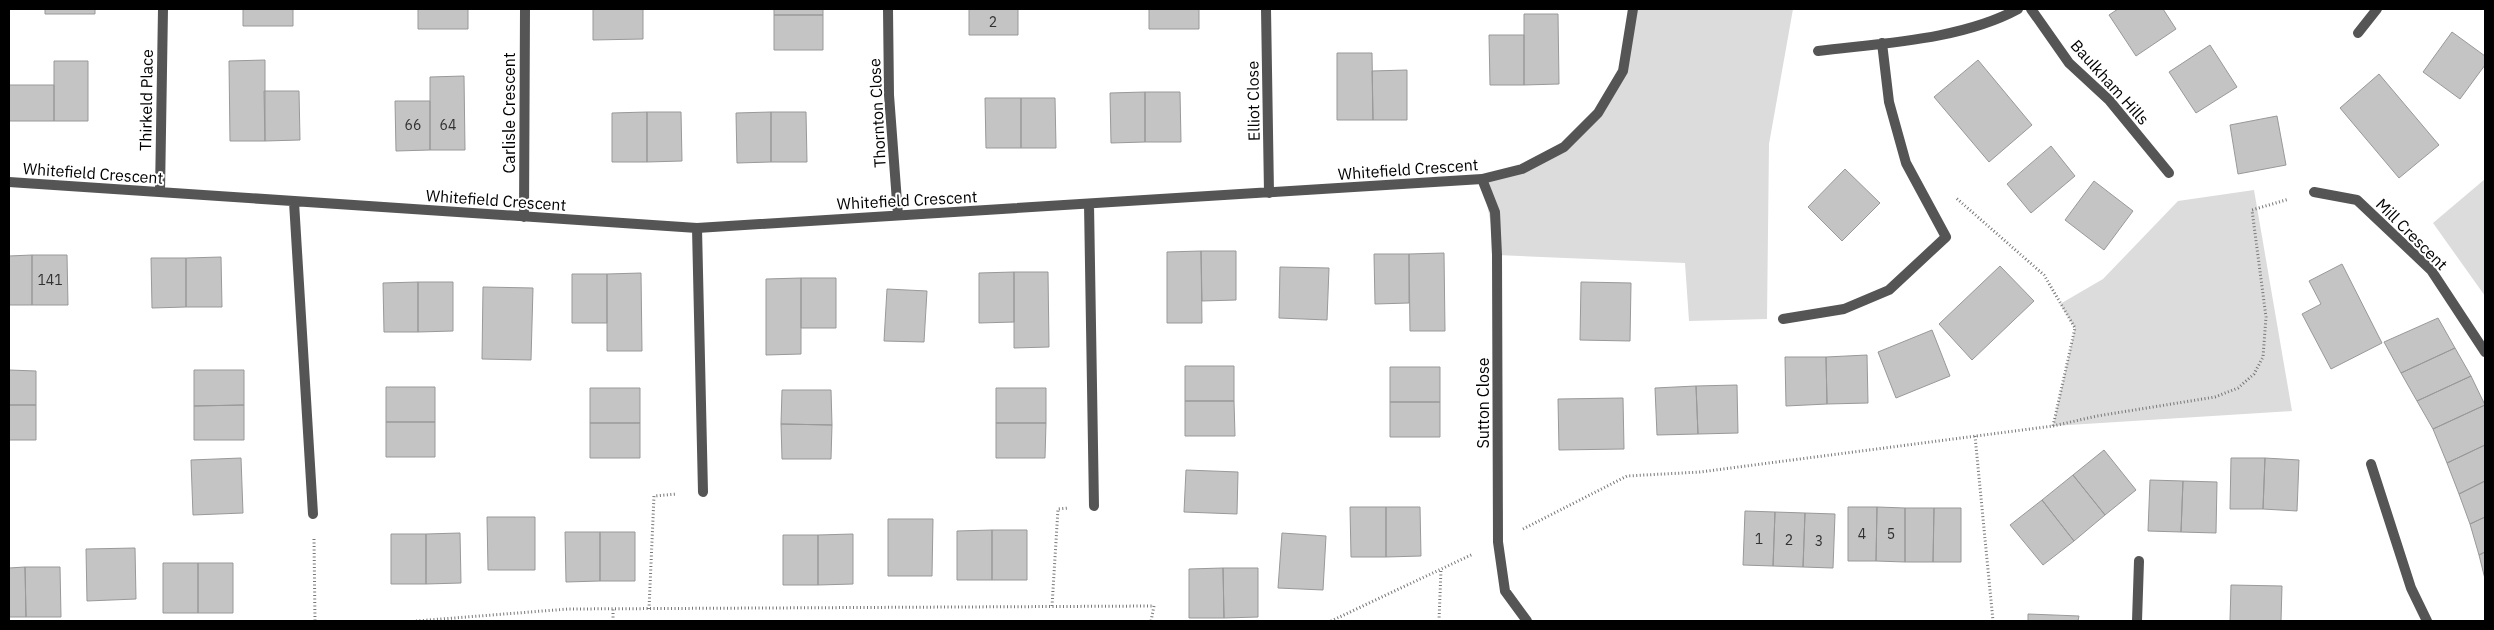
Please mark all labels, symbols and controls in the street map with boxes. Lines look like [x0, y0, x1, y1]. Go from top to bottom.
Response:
house number: 2 [989, 13, 997, 31]
street label: Baulkham Hills [2066, 35, 2154, 129]
street label: Thirkeld Place [135, 49, 157, 151]
street label: Carlisle Crescent [499, 52, 519, 174]
street label: Thornton Close [864, 58, 890, 168]
street label: Elliot Close [1242, 61, 1264, 141]
house number: 66 [405, 116, 421, 134]
house number: 64 [440, 116, 456, 134]
street label: Whitefield Crescent [1337, 154, 1479, 184]
street label: Whitefield Crescent [22, 158, 164, 188]
street label: Whitefield Crescent [425, 185, 567, 215]
street label: Whitefield Crescent [836, 186, 978, 214]
street label: Mill Crescent [2372, 194, 2452, 274]
house number: 141 [37, 271, 63, 289]
street label: Sutton Close [1473, 357, 1493, 449]
house number: 4 [1858, 525, 1866, 543]
house number: 5 [1887, 525, 1895, 543]
house number: 1 [1755, 530, 1763, 548]
house number: 2 [1785, 531, 1793, 549]
house number: 3 [1815, 532, 1823, 550]

